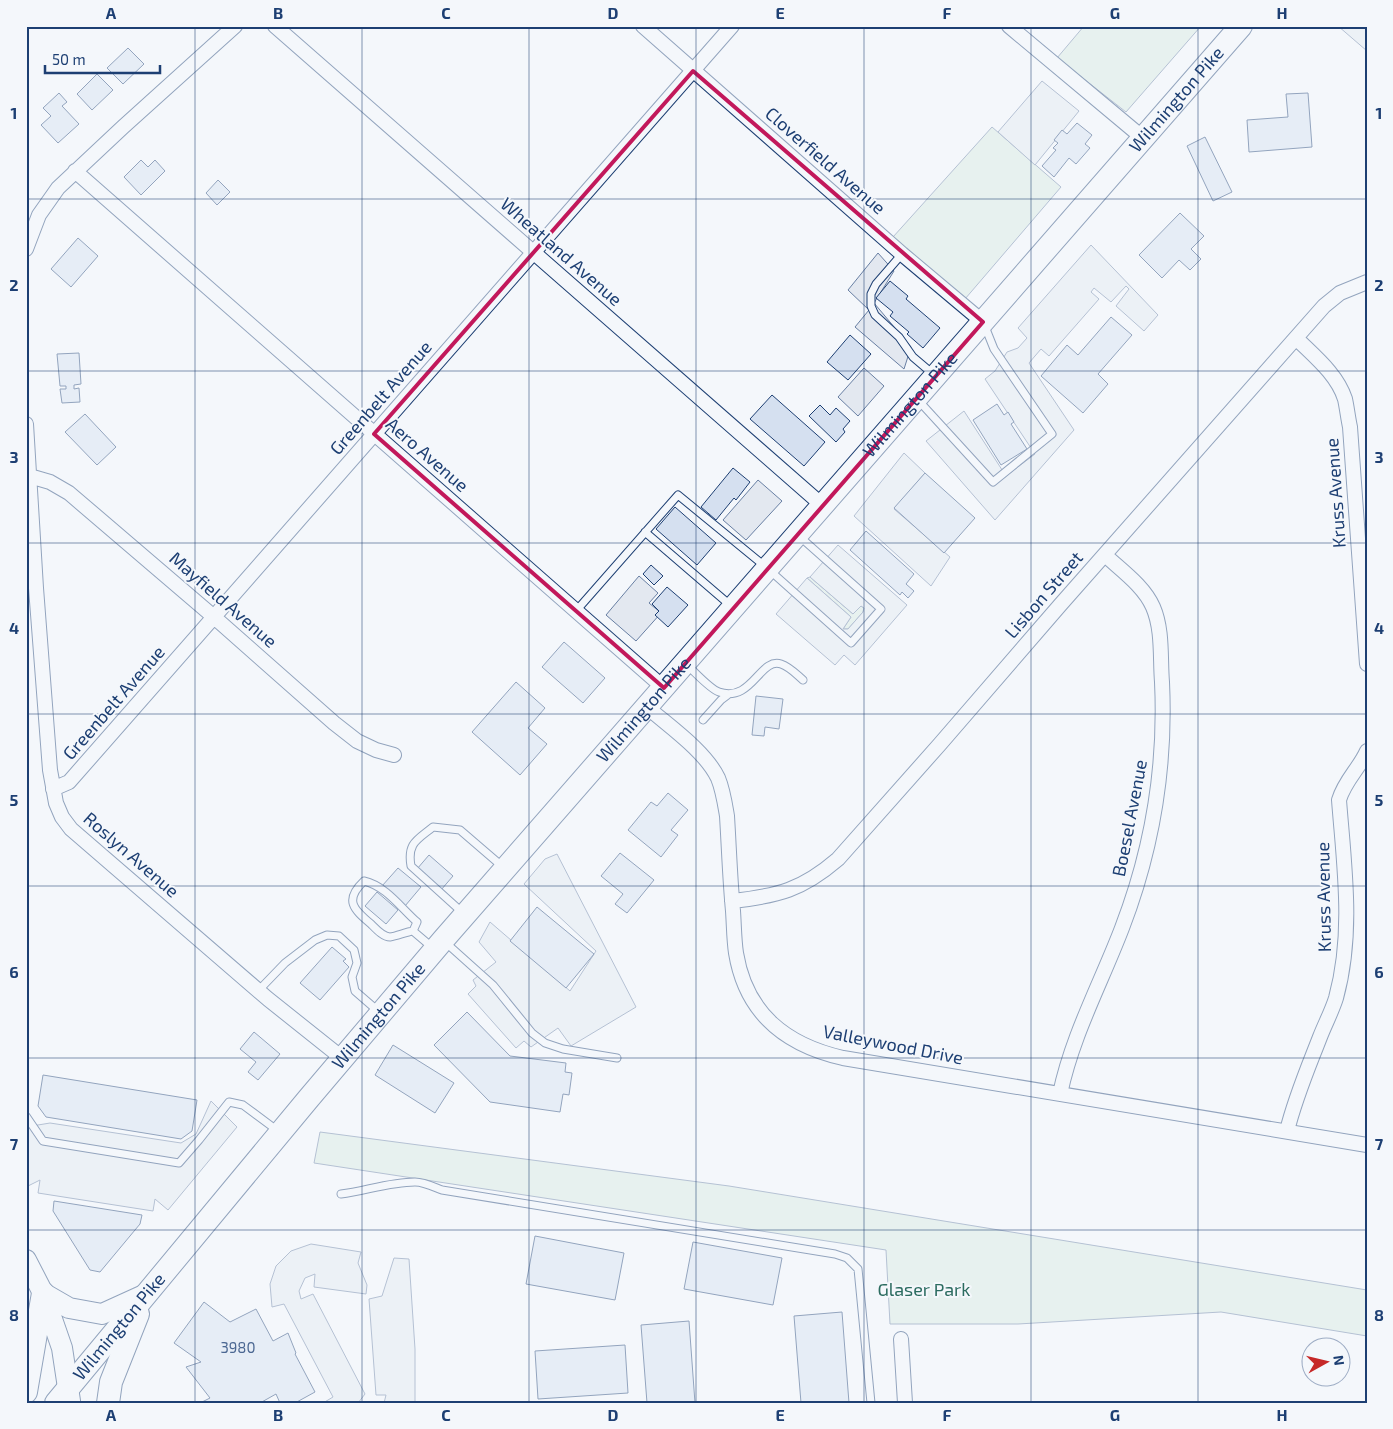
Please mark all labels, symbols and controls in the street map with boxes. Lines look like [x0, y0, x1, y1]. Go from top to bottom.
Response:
text: A [106, 3, 117, 22]
text: B [273, 3, 283, 22]
text: C [441, 3, 451, 22]
text: D [608, 3, 619, 22]
text: E [775, 3, 785, 22]
text: F [943, 3, 952, 22]
text: G [1110, 3, 1120, 22]
text: H [1276, 3, 1288, 22]
scale bar [45, 42, 160, 74]
street label: Wilmington Pike [1124, 42, 1228, 156]
text: 50 m [52, 50, 86, 68]
street label: Cloverfield Avenue [761, 102, 890, 218]
text: 1 [11, 103, 17, 122]
text: 1 [1376, 103, 1382, 122]
street label: Wheatland Avenue [496, 192, 627, 310]
text: 2 [9, 275, 19, 294]
text: 2 [1374, 275, 1384, 294]
street label: Greenbelt Avenue [325, 336, 436, 459]
street label: Wilmington Pike [858, 347, 962, 461]
street label: Aero Avenue [382, 412, 473, 496]
street label: Kruss Avenue [1320, 437, 1350, 549]
text: 3 [9, 447, 19, 466]
text: 3 [1374, 447, 1384, 466]
street label: Lisbon Street [1000, 546, 1087, 642]
street label: Mayfield Avenue [165, 547, 282, 652]
text: 4 [9, 618, 19, 637]
text: 4 [1374, 618, 1384, 637]
street label: Greenbelt Avenue [58, 641, 169, 764]
street label: Wilmington Pike [591, 652, 695, 766]
street label: Boesel Avenue [1107, 757, 1151, 878]
text: 5 [10, 790, 19, 809]
text: 5 [1375, 790, 1384, 809]
street label: Roslyn Avenue [79, 807, 184, 902]
street label: Kruss Avenue [1311, 842, 1335, 952]
street label: Wilmington Pike [327, 957, 429, 1073]
text: 6 [9, 962, 19, 981]
text: 6 [1374, 962, 1384, 981]
street label: Valleywood Drive [821, 1020, 965, 1068]
text: 7 [10, 1134, 19, 1153]
text: 7 [1375, 1134, 1384, 1153]
street label: Wilmington Pike [68, 1268, 169, 1384]
park label: Glaser Park [877, 1278, 971, 1300]
text: 8 [9, 1305, 19, 1324]
text: 8 [1374, 1305, 1384, 1324]
north arrow [1300, 1336, 1350, 1386]
house number: 3980 [220, 1338, 256, 1356]
text: N [1330, 1354, 1348, 1366]
text: A [106, 1405, 117, 1424]
text: B [273, 1405, 283, 1424]
text: C [441, 1405, 451, 1424]
text: D [608, 1405, 619, 1424]
text: E [775, 1405, 785, 1424]
text: F [943, 1405, 952, 1424]
text: G [1110, 1405, 1120, 1424]
text: H [1276, 1405, 1288, 1424]

